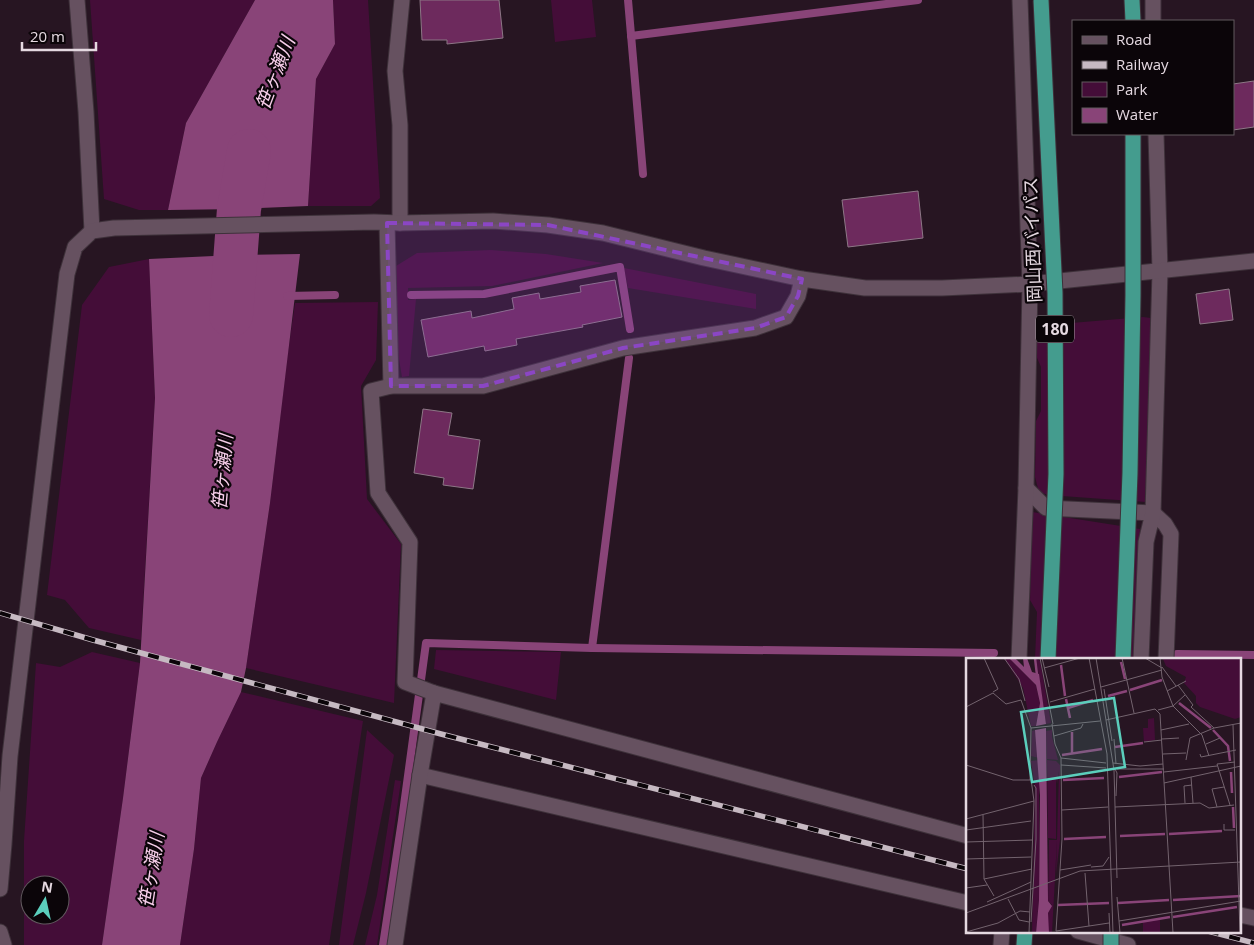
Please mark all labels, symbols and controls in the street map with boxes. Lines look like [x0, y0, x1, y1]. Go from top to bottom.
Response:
scale bar [22, 20, 96, 52]
legend [1072, 20, 1234, 135]
text: 20 m [30, 26, 65, 46]
text: Road [1116, 29, 1152, 49]
water label: 笹ヶ瀬川 [249, 31, 301, 113]
text: Railway [1116, 54, 1169, 74]
text: Park [1116, 79, 1147, 99]
text: Water [1116, 104, 1158, 124]
street label: 岡山西バイパス [1018, 177, 1046, 303]
road number: 180 [1036, 316, 1074, 342]
water label: 笹ヶ瀬川 [206, 431, 238, 511]
inset map [966, 658, 1242, 932]
water label: 笹ヶ瀬川 [132, 828, 170, 910]
north arrow [20, 875, 70, 925]
text: N [40, 876, 54, 897]

